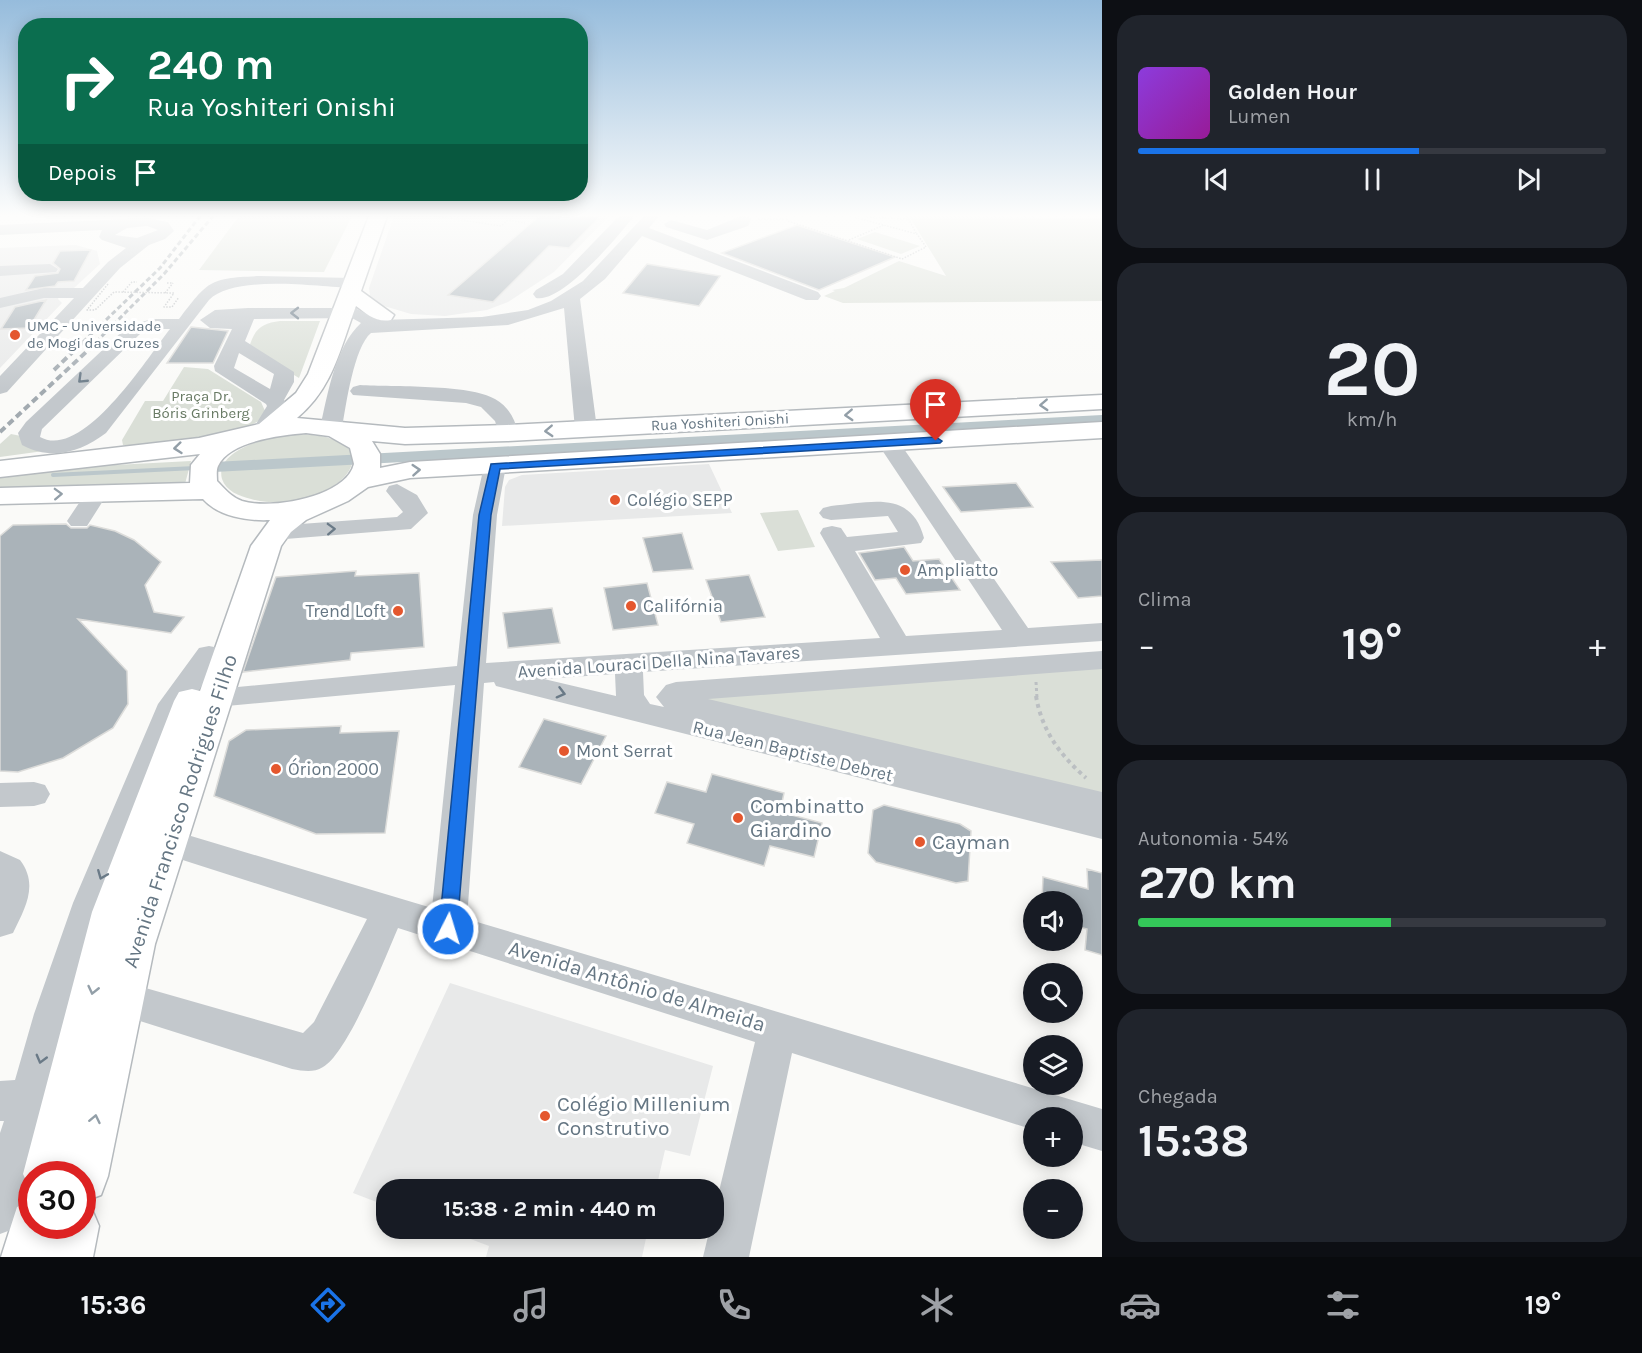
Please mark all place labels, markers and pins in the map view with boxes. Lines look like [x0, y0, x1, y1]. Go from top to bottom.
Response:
place label: UMC - Universidade de Mogi das Cruzes [27, 317, 161, 352]
marker: UMC - Universidade de Mogi das Cruzes [8, 328, 22, 342]
pin [910, 379, 961, 441]
place label: Colégio SEPP [627, 489, 733, 511]
marker: Colégio SEPP [608, 493, 622, 507]
place label: Ampliatto [917, 559, 998, 581]
marker: Ampliatto [898, 563, 912, 577]
place label: Califórnia [643, 595, 723, 617]
marker: Califórnia [624, 599, 638, 613]
place label: Trend Loft [306, 600, 386, 622]
marker: Trend Loft [391, 604, 405, 618]
place label: Mont Serrat [576, 740, 673, 762]
marker: Mont Serrat [557, 744, 571, 758]
place label: Órion 2000 [288, 757, 379, 780]
marker: Órion 2000 [269, 762, 283, 776]
place label: Combinatto Giardino [750, 794, 864, 842]
marker: Combinatto Giardino [731, 811, 745, 825]
place label: Cayman [932, 830, 1010, 854]
marker: Cayman [913, 835, 927, 849]
place label: Colégio Millenium Construtivo [557, 1092, 730, 1140]
marker: Colégio Millenium Construtivo [538, 1109, 552, 1123]

